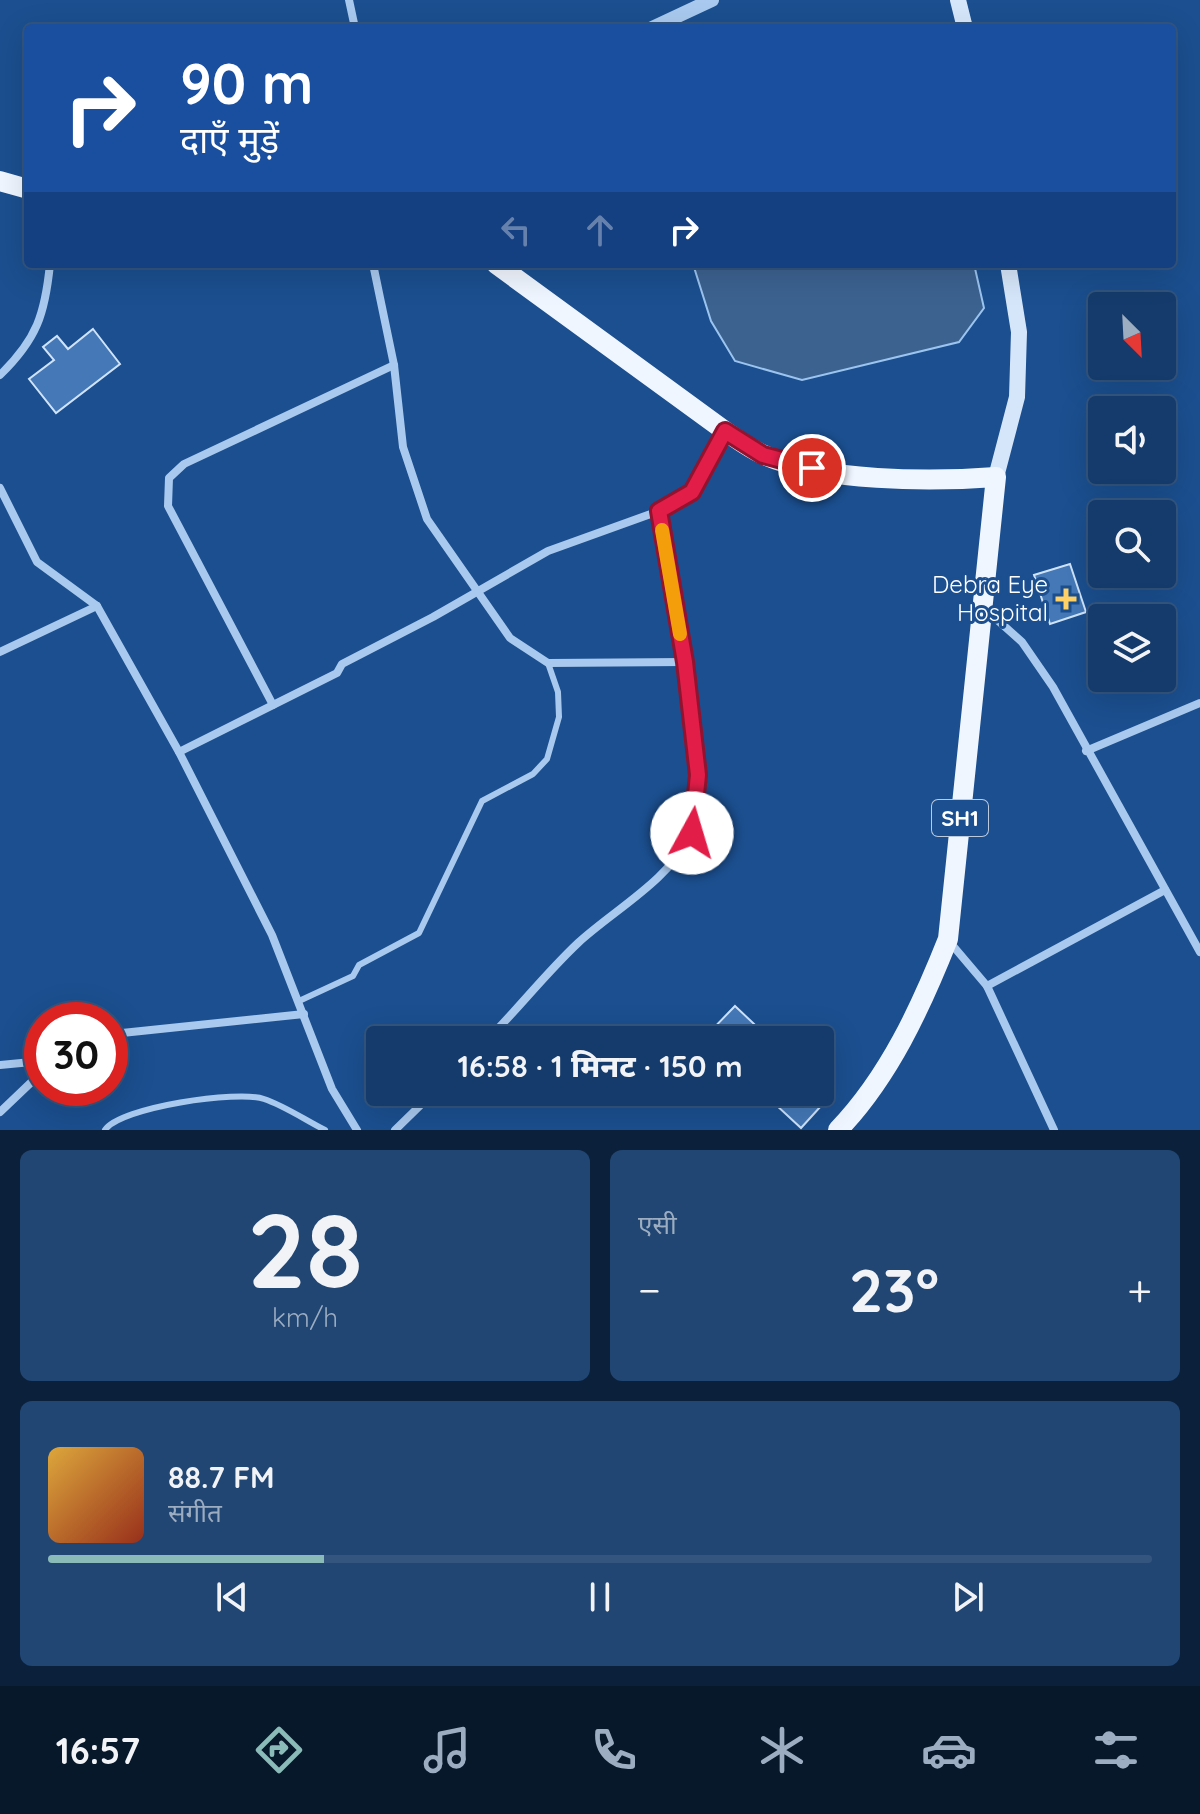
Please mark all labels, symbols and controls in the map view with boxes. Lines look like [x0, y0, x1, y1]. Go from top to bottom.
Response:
text: 90 m [180, 48, 314, 118]
icon: right [48, 56, 152, 160]
text: दाएँ मुड़ें [180, 117, 279, 162]
icon: left [494, 208, 538, 252]
icon: ahead [578, 208, 622, 252]
icon: right [662, 208, 706, 252]
north arrow [1088, 292, 1176, 380]
map controls [1088, 292, 1176, 692]
button: sound [1088, 396, 1176, 484]
pin [778, 434, 846, 502]
icon: arrive [790, 446, 834, 490]
button: search [1088, 500, 1176, 588]
place label: Debra Eye Hospital [932, 569, 1048, 627]
marker: Debra Eye Hospital [1055, 588, 1077, 610]
button: layers [1088, 604, 1176, 692]
position arrow [650, 791, 734, 875]
road number: SH1 [932, 800, 988, 836]
speed limit sign: 30 [24, 1002, 128, 1106]
text: 16:58 · 1 मिनट · 150 m [457, 1047, 743, 1085]
text: 28 [247, 1184, 363, 1314]
text: एसी [638, 1208, 677, 1241]
text: 23° [849, 1252, 939, 1327]
text: − [638, 1262, 661, 1317]
text: + [1127, 1262, 1152, 1317]
text: km/h [272, 1301, 338, 1334]
text: 88.7 FM [168, 1458, 275, 1496]
text: संगीत [168, 1496, 222, 1529]
icon: previous [210, 1575, 254, 1619]
icon: pause [578, 1575, 622, 1619]
icon: next [946, 1575, 990, 1619]
icon: directions [251, 1722, 307, 1778]
icon: music [419, 1722, 475, 1778]
icon: phone [586, 1722, 642, 1778]
icon: climate [754, 1722, 810, 1778]
icon: car [921, 1722, 977, 1778]
icon: filters [1088, 1722, 1144, 1778]
text: 16:57 [56, 1728, 140, 1773]

